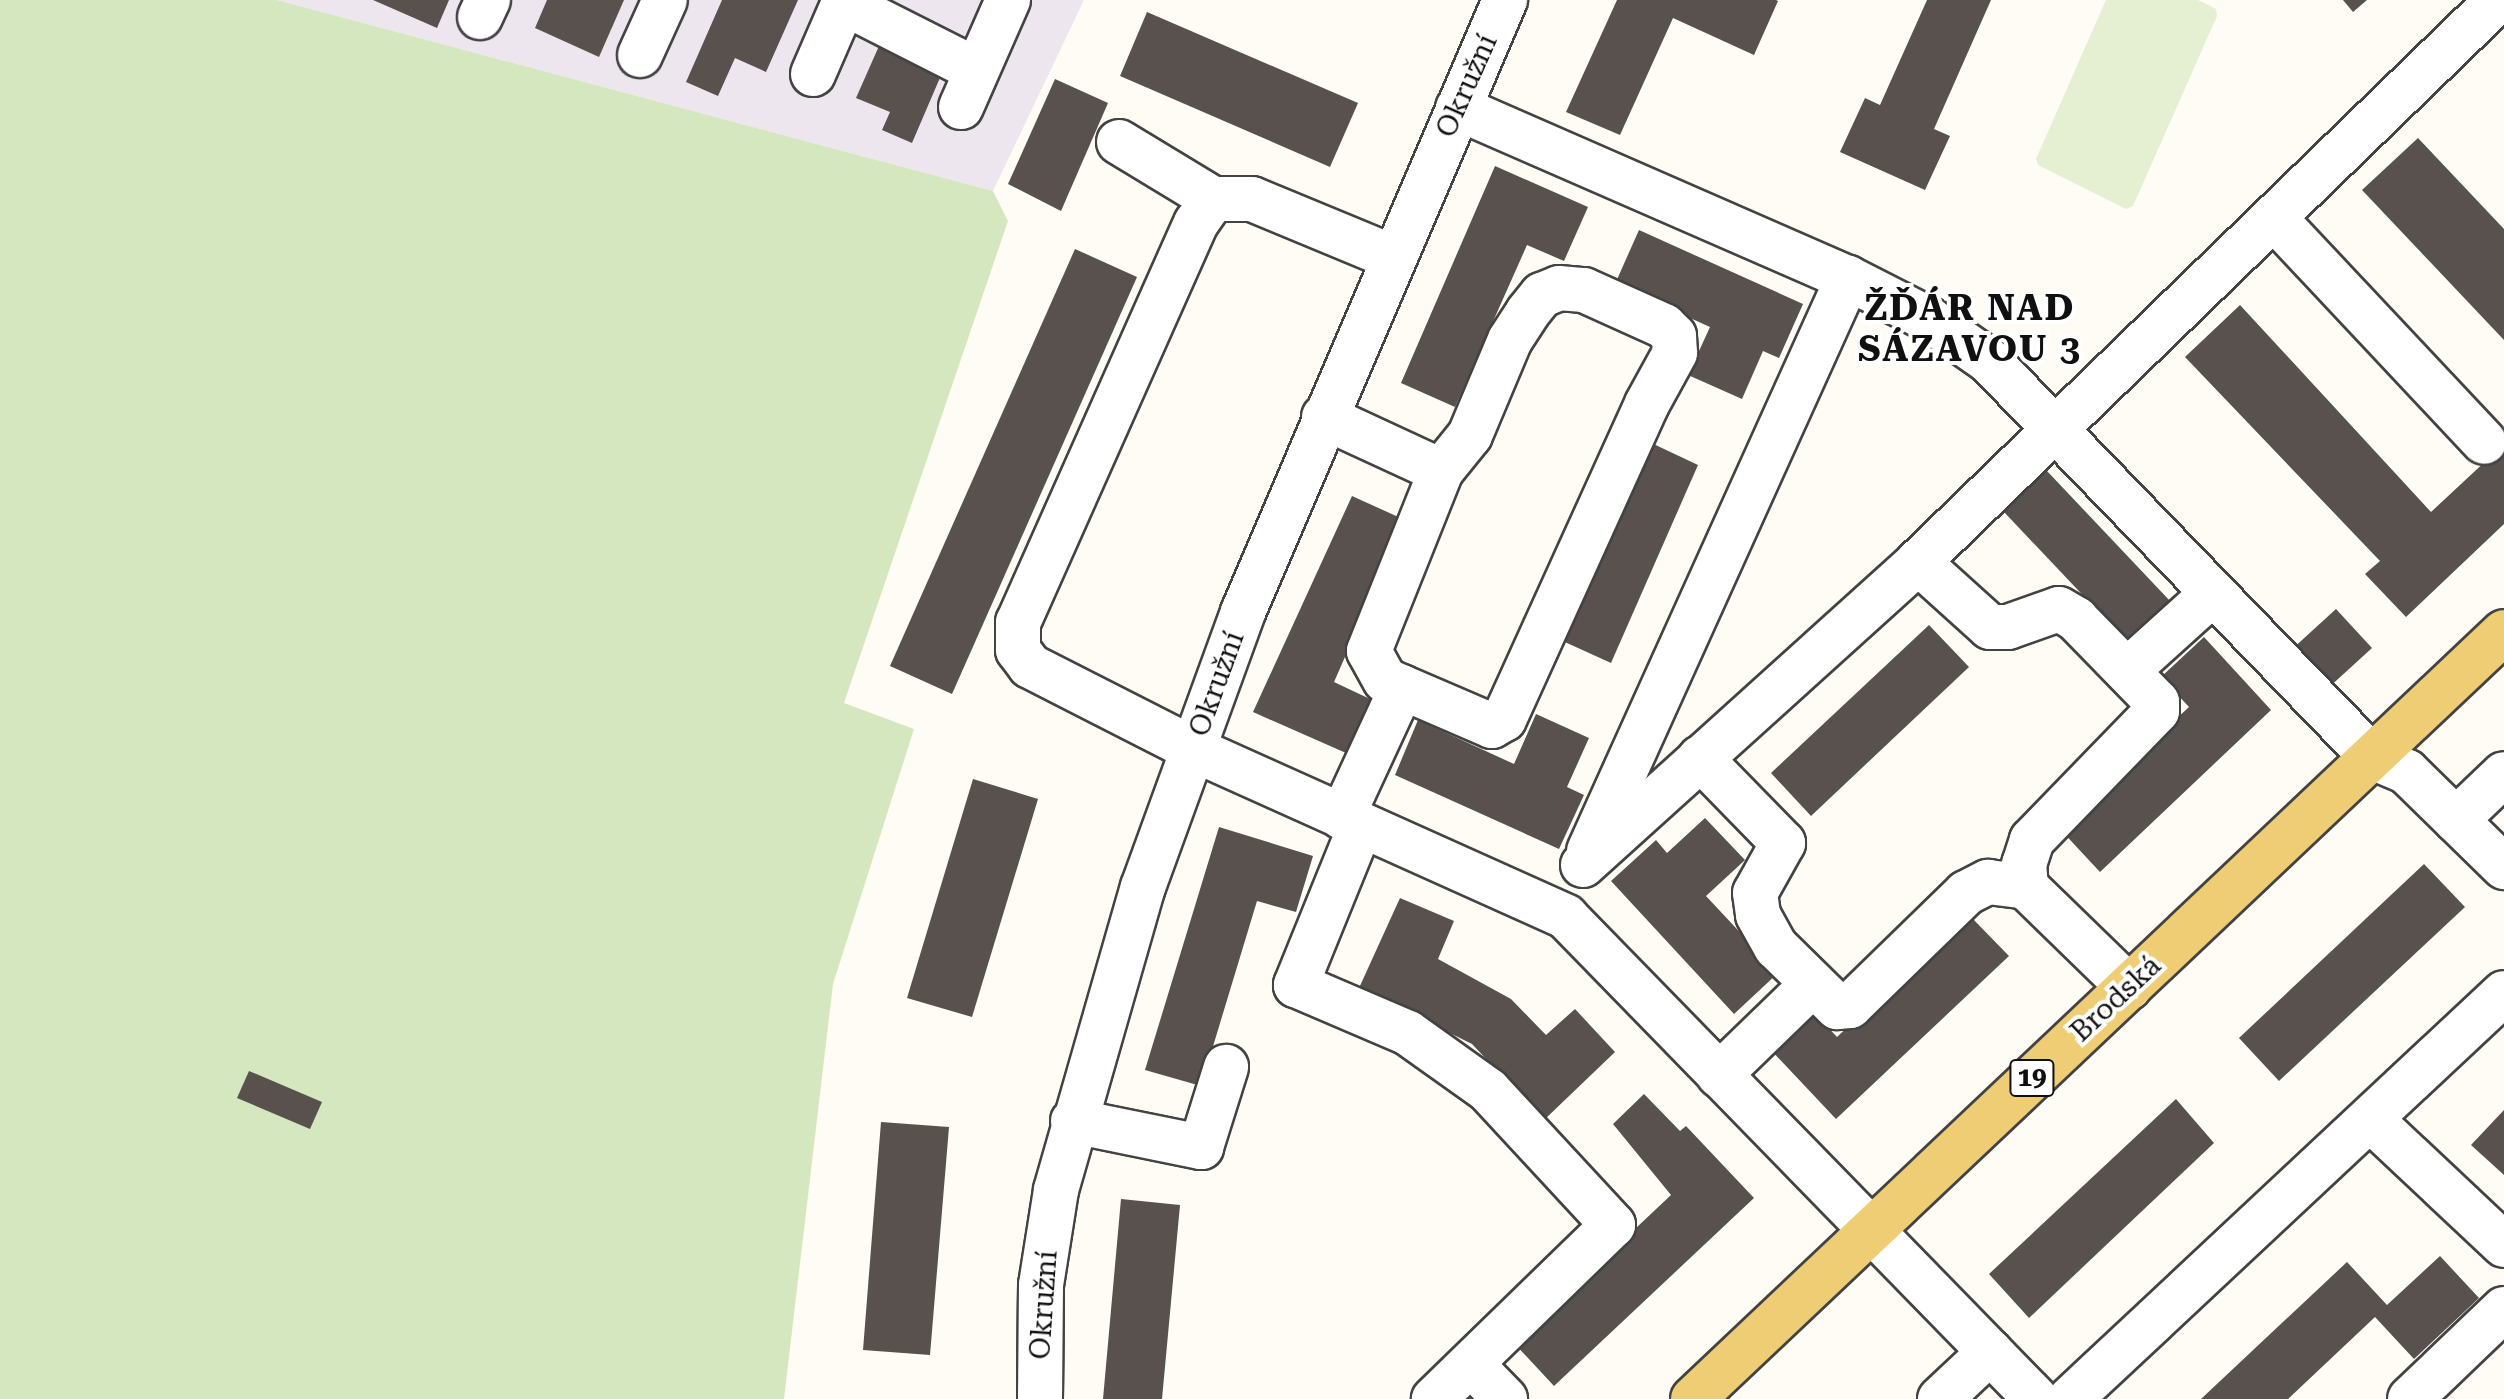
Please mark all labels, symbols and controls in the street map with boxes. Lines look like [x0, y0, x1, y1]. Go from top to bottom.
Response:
street label: Okružní [1429, 29, 1505, 143]
district label: ŽĎÁR NAD SÁZAVOU 3 [1858, 286, 2082, 371]
street label: Okružní [1183, 627, 1251, 741]
street label: Brodská [2064, 949, 2168, 1049]
road number: 19 [2008, 1056, 2056, 1100]
street label: Okružní [1023, 1249, 1065, 1361]

